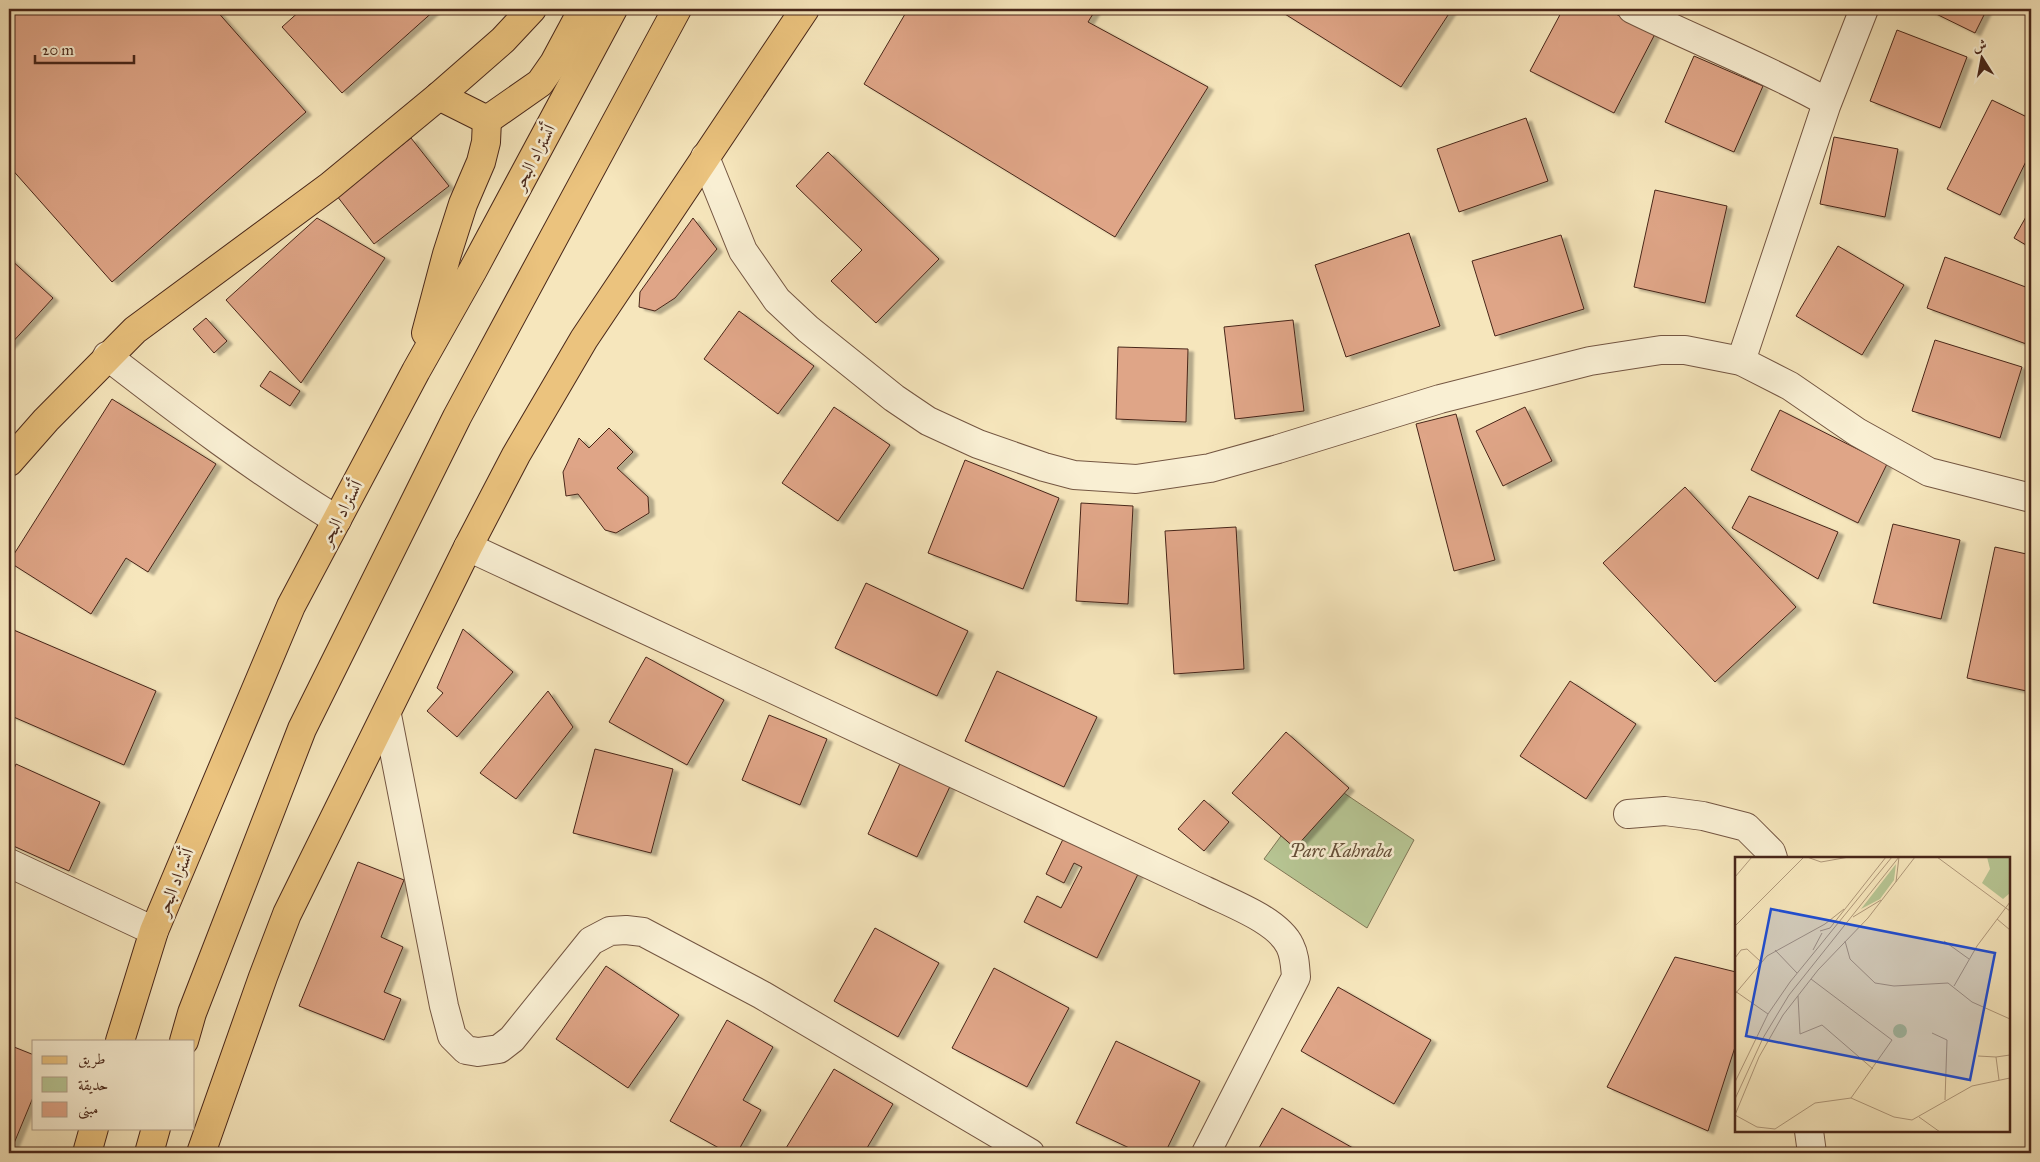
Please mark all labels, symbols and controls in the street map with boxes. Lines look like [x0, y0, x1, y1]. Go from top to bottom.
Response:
scale bar [35, 32, 134, 64]
north arrow [1958, 32, 2008, 82]
text: ش [1971, 36, 1988, 55]
text: 20 m [42, 41, 74, 59]
street label: أتستراد البحر [505, 119, 562, 196]
street label: أتستراد البحر [312, 475, 369, 552]
park label: Parc Kahraba [1290, 840, 1393, 862]
street label: أتستراد البحر [149, 843, 200, 921]
inset map [1735, 857, 2010, 1132]
legend [32, 1040, 195, 1130]
text: طريق [78, 1050, 105, 1069]
text: حديقة [78, 1076, 108, 1094]
text: مبنى [78, 1100, 98, 1120]

